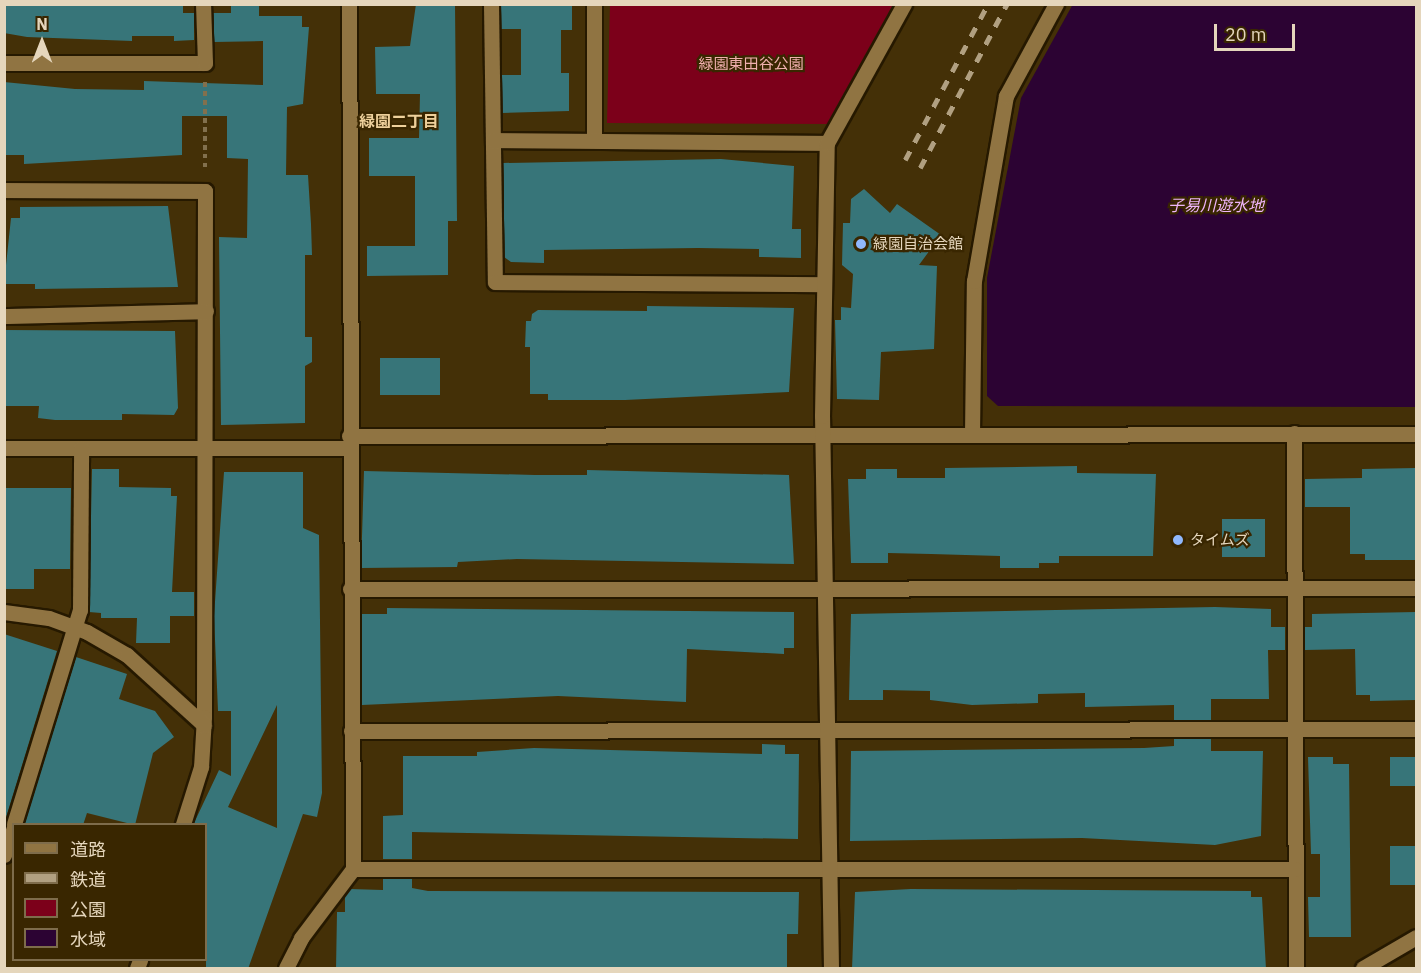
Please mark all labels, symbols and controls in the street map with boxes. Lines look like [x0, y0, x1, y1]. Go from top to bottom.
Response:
north arrow [12, 12, 72, 72]
scale bar [1217, 12, 1298, 50]
text: N [36, 14, 48, 34]
text: 20 m [1225, 23, 1267, 46]
park label: 緑園東田谷公園 [699, 55, 803, 73]
district label: 緑園二丁目 [359, 111, 439, 131]
water label: 子易川遊水地 [1168, 195, 1264, 215]
place label: 緑園自治会館 [873, 235, 963, 253]
marker: 緑園自治会館 [854, 237, 868, 251]
place label: タイムズ [1190, 531, 1250, 549]
marker: タイムズ [1171, 533, 1185, 547]
legend [12, 823, 207, 961]
text: 道路 [70, 838, 106, 861]
text: 鉄道 [70, 868, 106, 891]
text: 公園 [70, 898, 106, 921]
text: 水域 [70, 928, 106, 951]

